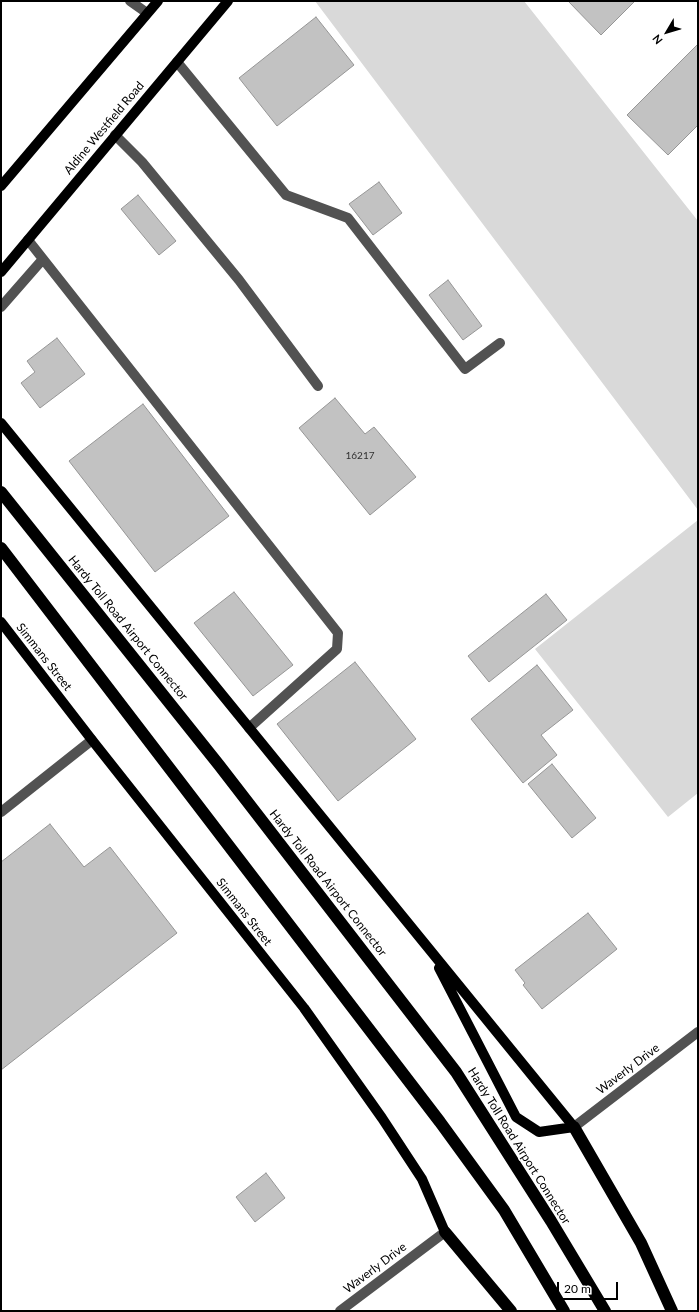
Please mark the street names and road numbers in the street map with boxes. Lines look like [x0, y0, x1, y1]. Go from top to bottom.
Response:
street label: Aldine Westfield Road [61, 79, 147, 177]
street label: Hardy Toll Road Airport Connector [65, 553, 191, 703]
street label: Simmans Street [13, 620, 75, 694]
street label: Hardy Toll Road Airport Connector [266, 807, 390, 959]
street label: Simmans Street [213, 875, 275, 949]
street label: Waverly Drive [594, 1041, 662, 1097]
street label: Hardy Toll Road Airport Connector [465, 1065, 573, 1227]
street label: Waverly Drive [341, 1240, 409, 1296]

